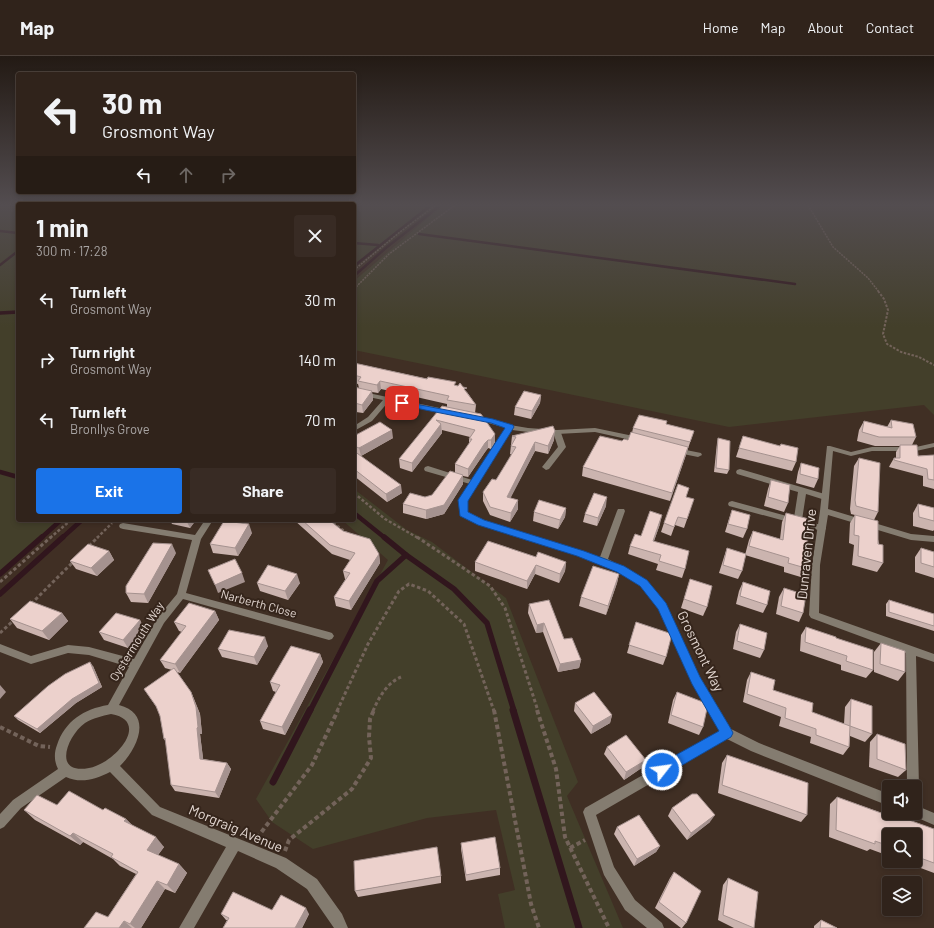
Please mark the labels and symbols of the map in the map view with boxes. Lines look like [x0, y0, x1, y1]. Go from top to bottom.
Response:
pin [385, 386, 419, 420]
street label: Dunraven Drive [793, 508, 819, 600]
street label: Narberth Close [220, 586, 298, 620]
street label: Oystermouth Way [106, 598, 166, 683]
street label: Grosmont Way [674, 608, 728, 695]
position arrow [641, 749, 683, 791]
street label: Morgraig Avenue [186, 801, 286, 855]

